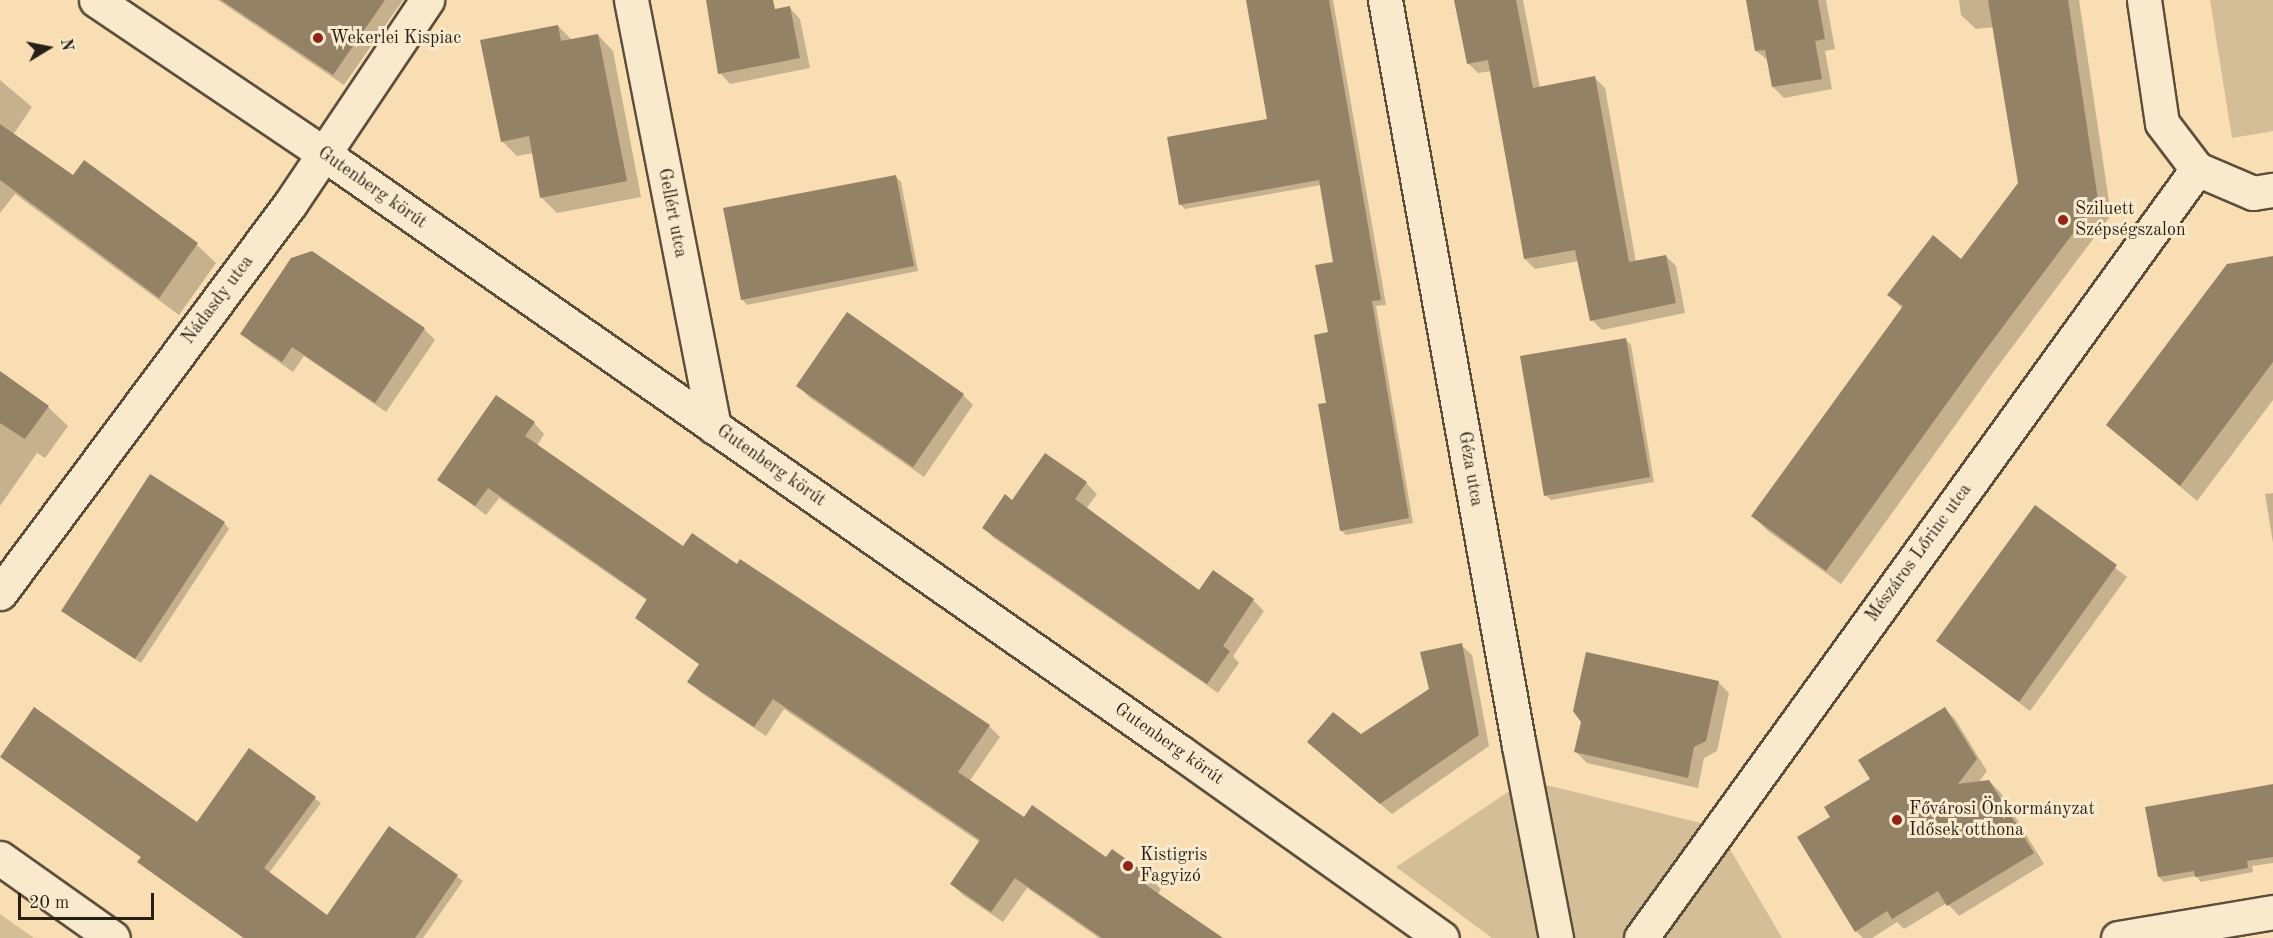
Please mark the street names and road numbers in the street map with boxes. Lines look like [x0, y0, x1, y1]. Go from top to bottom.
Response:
street label: Gutenberg körút [313, 142, 431, 234]
street label: Gellért utca [653, 166, 691, 260]
street label: Nádasdy utca [178, 251, 258, 349]
street label: Gutenberg körút [712, 420, 830, 512]
street label: Géza utca [1453, 430, 1487, 508]
street label: Mészáros Lőrinc utca [1862, 480, 1976, 626]
street label: Gutenberg körút [1110, 698, 1228, 790]

